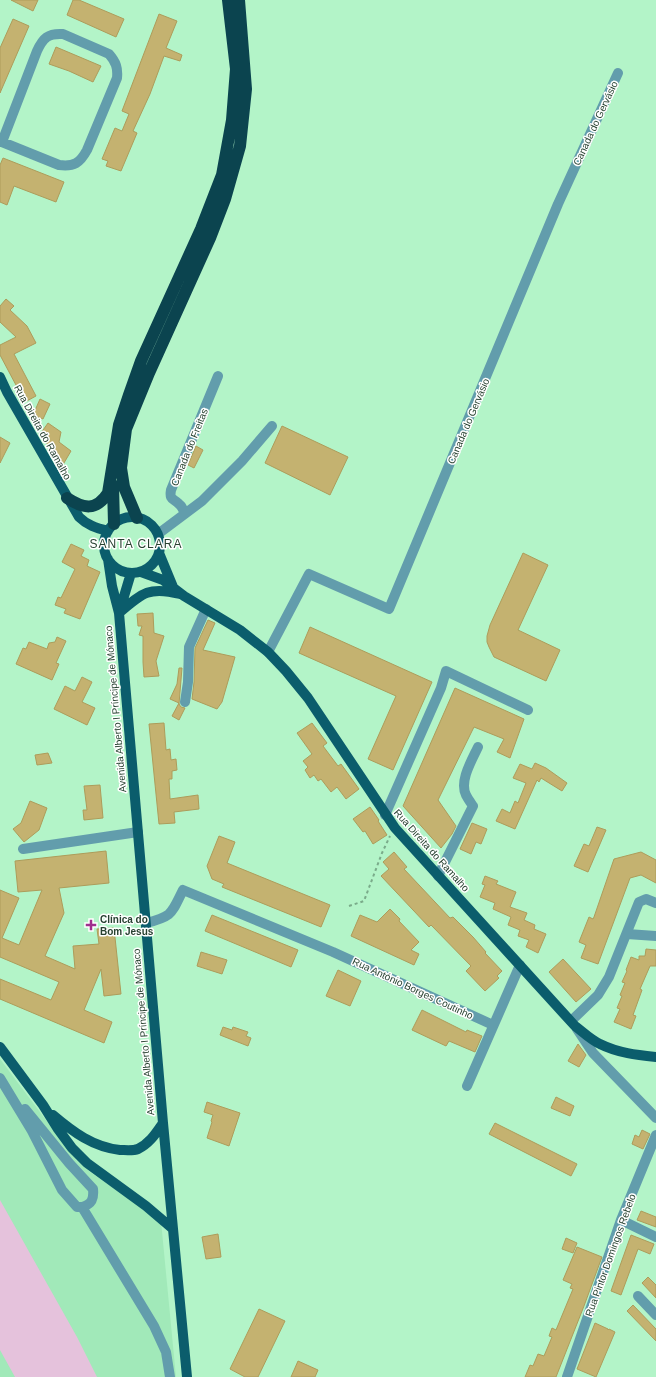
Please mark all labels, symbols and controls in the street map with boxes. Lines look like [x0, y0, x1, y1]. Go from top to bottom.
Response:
street label: Canada do Gervásio [571, 79, 620, 167]
street label: Canada do Gervásio [445, 376, 492, 466]
street label: Rua Direita do Ramalho [12, 383, 73, 482]
street label: Canada do Freitas [169, 407, 210, 487]
district label: SANTA CLARA [90, 537, 182, 551]
street label: Avenida Alberto I Príncipe de Mónaco [103, 625, 128, 793]
street label: Rua Direita do Ramalho [392, 807, 472, 894]
place label: Clínica do Bom Jesus [100, 914, 154, 937]
marker: Clínica do Bom Jesus [85, 919, 97, 931]
street label: Avenida Alberto I Príncipe de Mónaco [131, 948, 156, 1116]
street label: Rua António Borges Coutinho [351, 956, 475, 1021]
street label: Rua Pintor Domingos Rebelo [583, 1192, 638, 1318]

